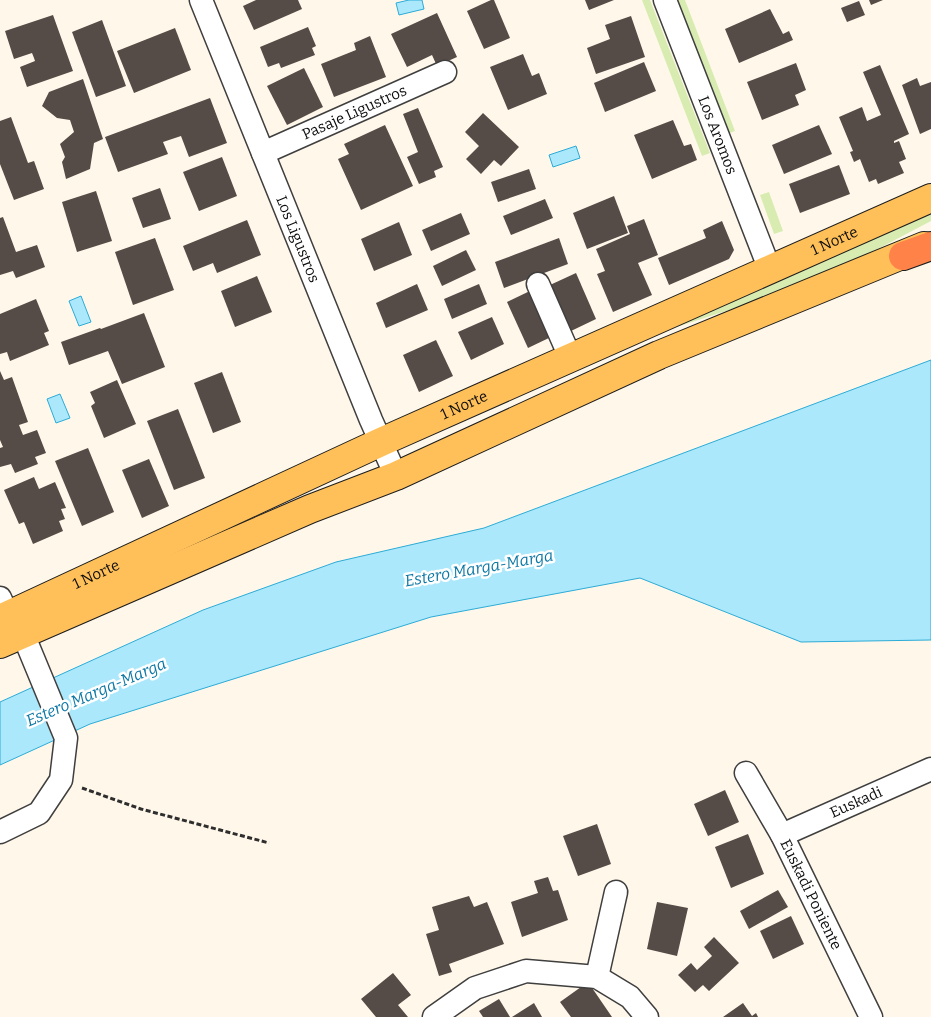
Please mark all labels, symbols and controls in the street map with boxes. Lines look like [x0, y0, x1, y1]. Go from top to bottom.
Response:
street label: Pasaje Ligustros [299, 81, 409, 143]
street label: Los Aromos [694, 94, 741, 177]
street label: Los Ligustros [272, 193, 323, 285]
street label: 1 Norte [808, 223, 861, 259]
street label: 1 Norte [438, 387, 490, 423]
water label: Estero Marga-Marga [403, 546, 555, 590]
street label: 1 Norte [70, 556, 122, 593]
water label: Estero Marga-Marga [23, 654, 169, 730]
street label: Euskadi [827, 783, 885, 822]
street label: Euskadi Poniente [777, 836, 846, 953]

